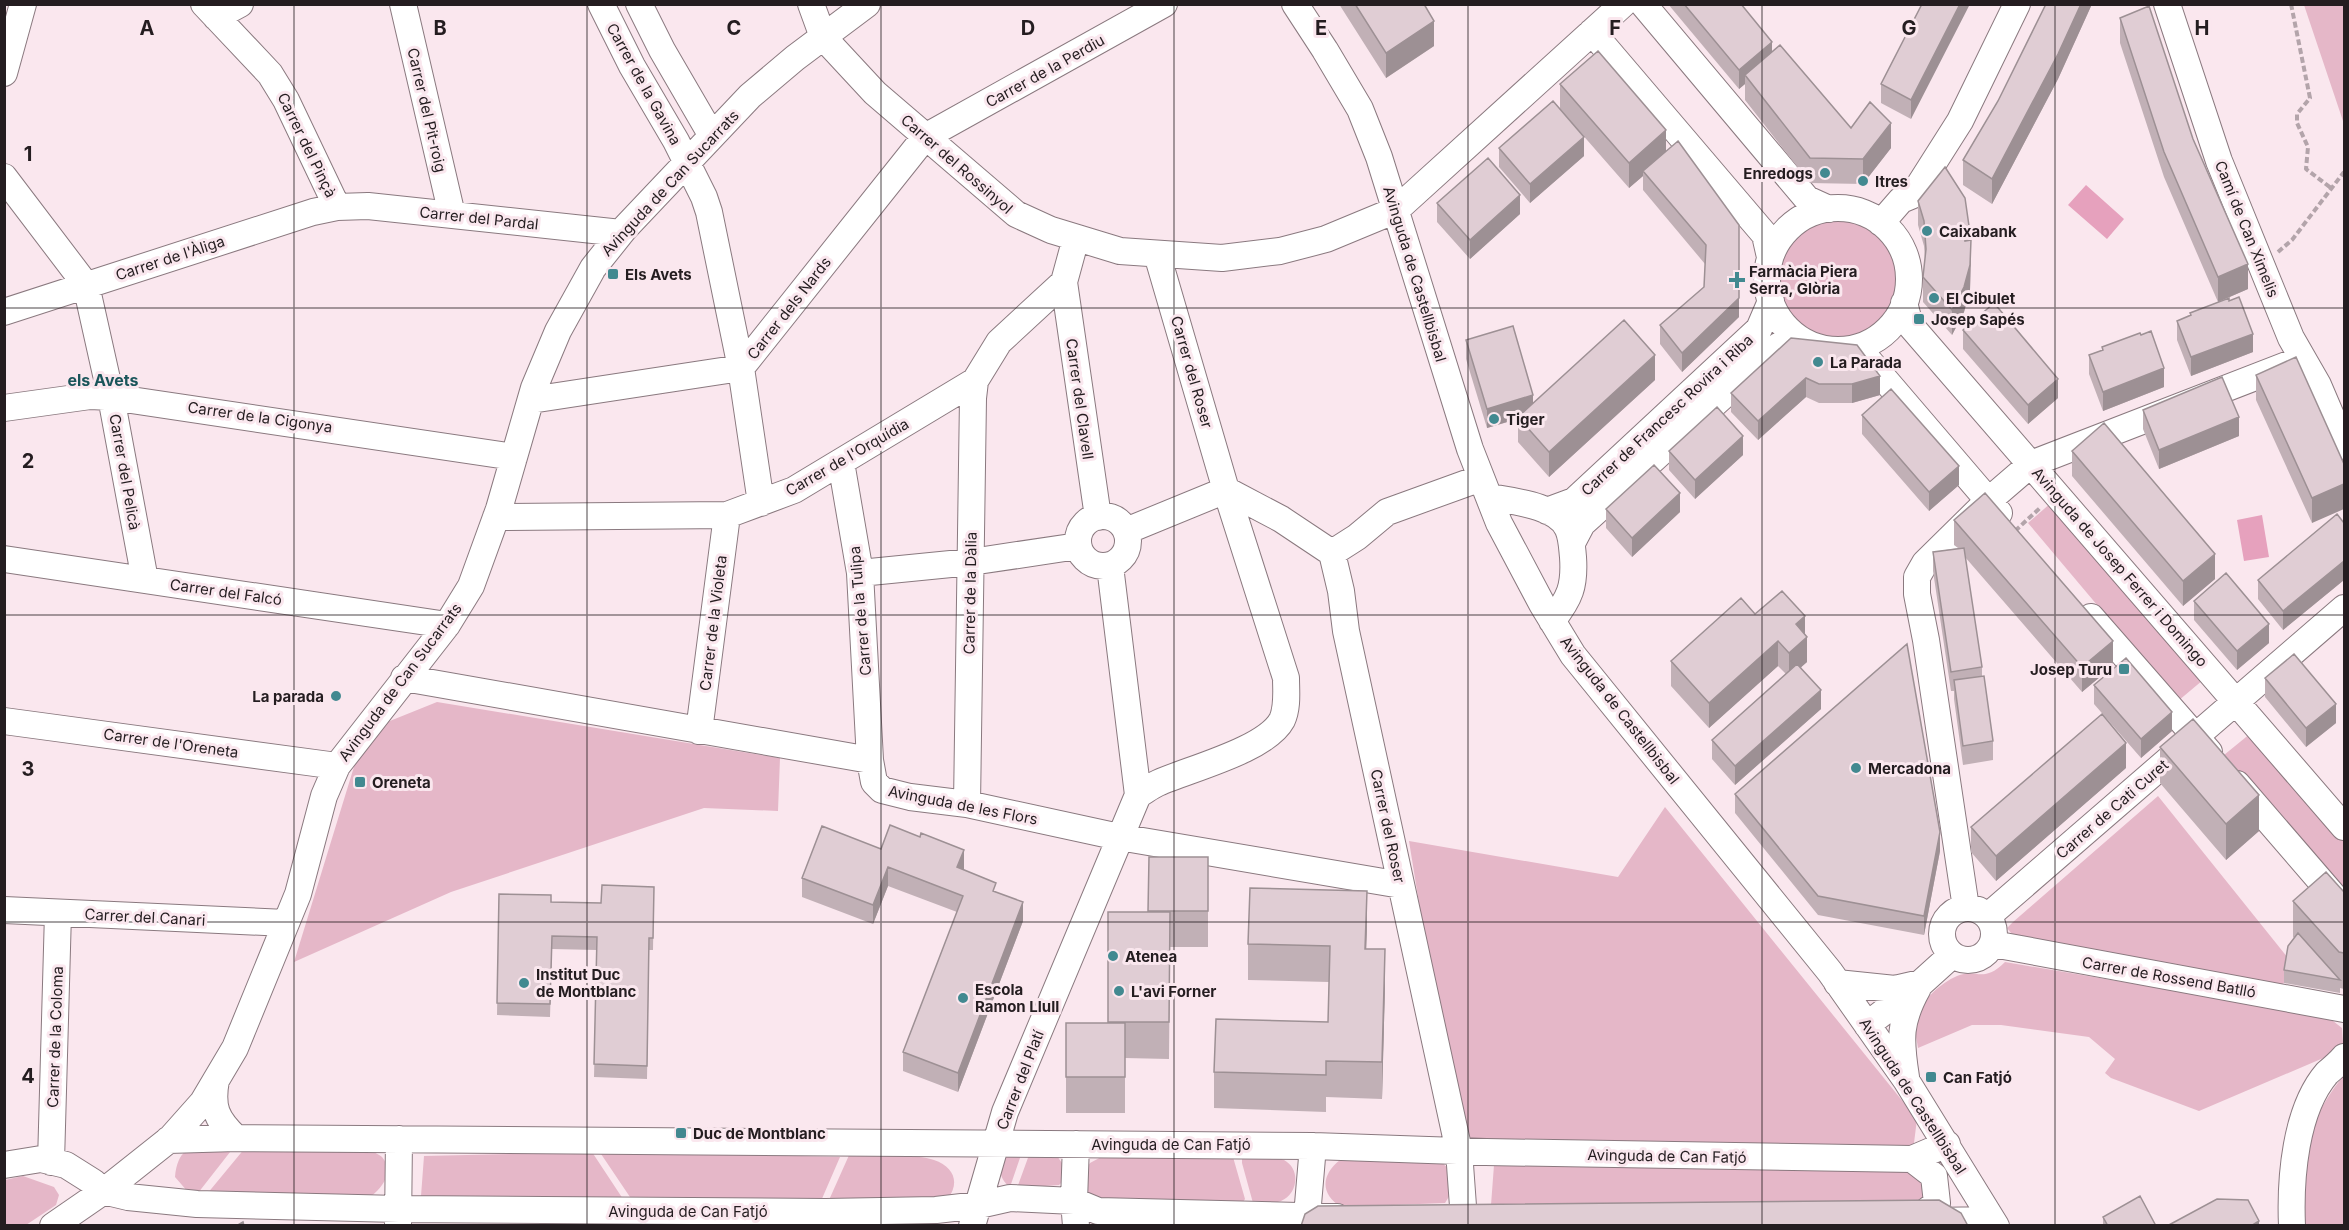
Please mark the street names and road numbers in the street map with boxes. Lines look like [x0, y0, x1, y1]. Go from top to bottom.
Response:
street label: Carrer de la Gavina [603, 20, 685, 148]
street label: Carrer de la Perdiu [982, 30, 1108, 112]
street label: Carrer del Pit-roig [403, 46, 451, 174]
street label: Carrer del Pinçà [273, 89, 341, 201]
street label: Avinguda de Can Sucarrats [597, 106, 743, 260]
street label: Carrer del Rossinyol [897, 110, 1017, 218]
street label: Camí de Can Ximelis [2211, 158, 2283, 300]
street label: Avinguda de Castellbisbal [1379, 184, 1451, 364]
street label: Carrer del Pardal [418, 202, 540, 234]
street label: Carrer de l'Àliga [113, 231, 227, 285]
street label: Carrer dels Nards [743, 253, 835, 363]
street label: Carrer del Roser [1167, 314, 1217, 431]
street label: Carrer de Francesc Rovira i Riba [1577, 330, 1757, 500]
street label: Carrer del Clavell [1062, 337, 1098, 461]
street label: Carrer de la Cigonya [186, 397, 334, 437]
street label: Carrer del Pelicà [105, 412, 145, 532]
street label: Carrer de l'Orquídia [782, 414, 912, 500]
street label: Avinguda de Josep Ferrer i Domingo [2028, 463, 2212, 671]
street label: Carrer de la Dàlia [959, 532, 981, 654]
street label: Carrer de la Tulipa [845, 545, 875, 677]
street label: Carrer de la Violeta [695, 554, 731, 692]
street label: Carrer del Falcó [169, 575, 283, 609]
street label: Avinguda de Can Sucarrats [334, 599, 466, 765]
street label: Avinguda de Castellbisbal [1556, 632, 1684, 788]
street label: Carrer de l'Oreneta [102, 724, 240, 762]
street label: Carrer de Cati Curet [2052, 755, 2172, 863]
street label: Carrer del Roser [1367, 767, 1409, 885]
street label: Avinguda de les Flors [887, 781, 1039, 829]
street label: Carrer del Canari [84, 904, 206, 930]
street label: Carrer de Rossend Batlló [2081, 952, 2257, 1002]
street label: Carrer de la Coloma [43, 966, 67, 1108]
street label: Avinguda de Castellbisbal [1855, 1014, 1971, 1178]
street label: Carrer del Platí [992, 1027, 1048, 1133]
street label: Avinguda de Can Fatjó [1091, 1135, 1251, 1154]
street label: Avinguda de Can Fatjó [1587, 1145, 1747, 1167]
street label: Avinguda de Can Fatjó [608, 1202, 768, 1221]

